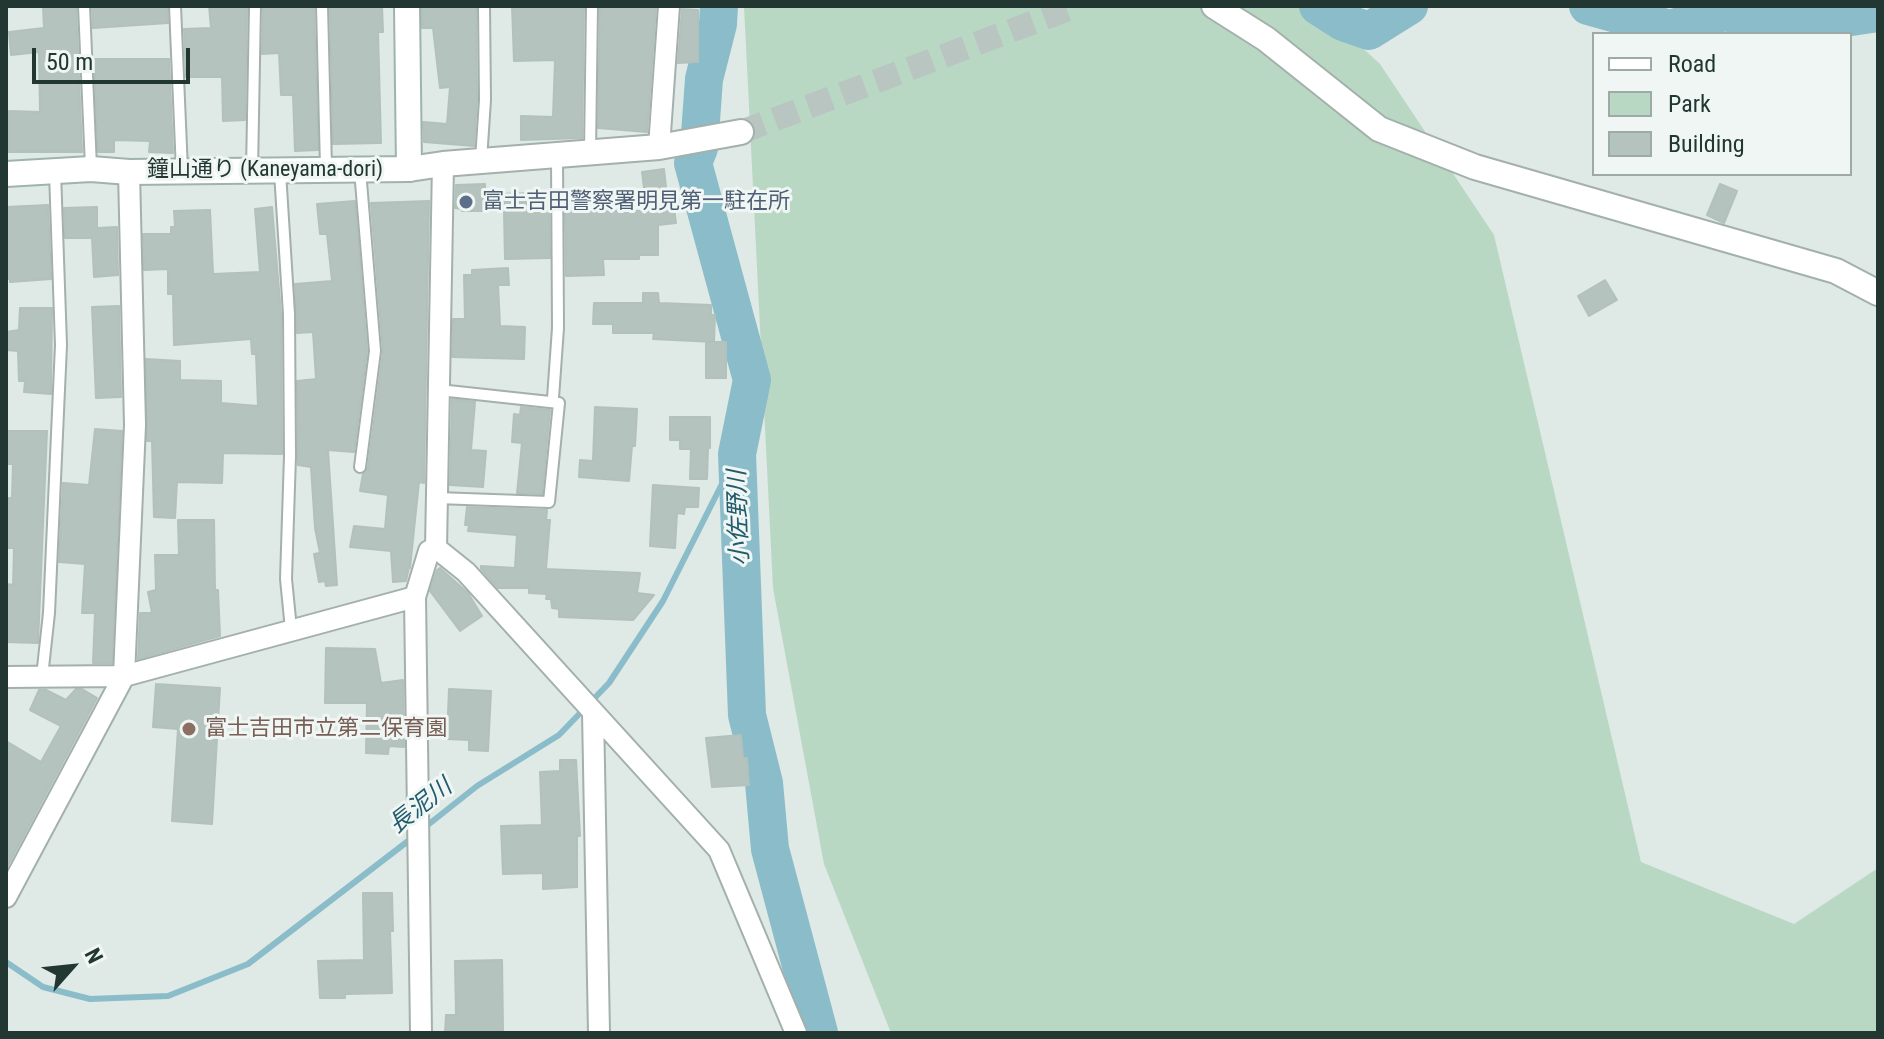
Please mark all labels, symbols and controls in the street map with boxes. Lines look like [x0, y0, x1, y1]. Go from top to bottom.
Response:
scale bar [36, 32, 194, 82]
legend [1592, 32, 1852, 176]
text: 50 m [46, 48, 93, 76]
text: Road [1668, 50, 1716, 78]
text: Park [1668, 90, 1711, 118]
text: Building [1668, 130, 1745, 158]
street label: 鐘山通り (Kaneyama-dori) [147, 157, 383, 183]
place label: 富士吉田警察署明見第一駐在所 [482, 189, 790, 215]
marker: 富士吉田警察署明見第一駐在所 [457, 193, 475, 211]
water label: 小佐野川 [724, 470, 756, 566]
place label: 富士吉田市立第二保育園 [205, 716, 447, 742]
marker: 富士吉田市立第二保育園 [180, 720, 198, 738]
water label: 長泥川 [384, 773, 458, 841]
north arrow [32, 927, 112, 1007]
text: N [80, 944, 108, 968]

